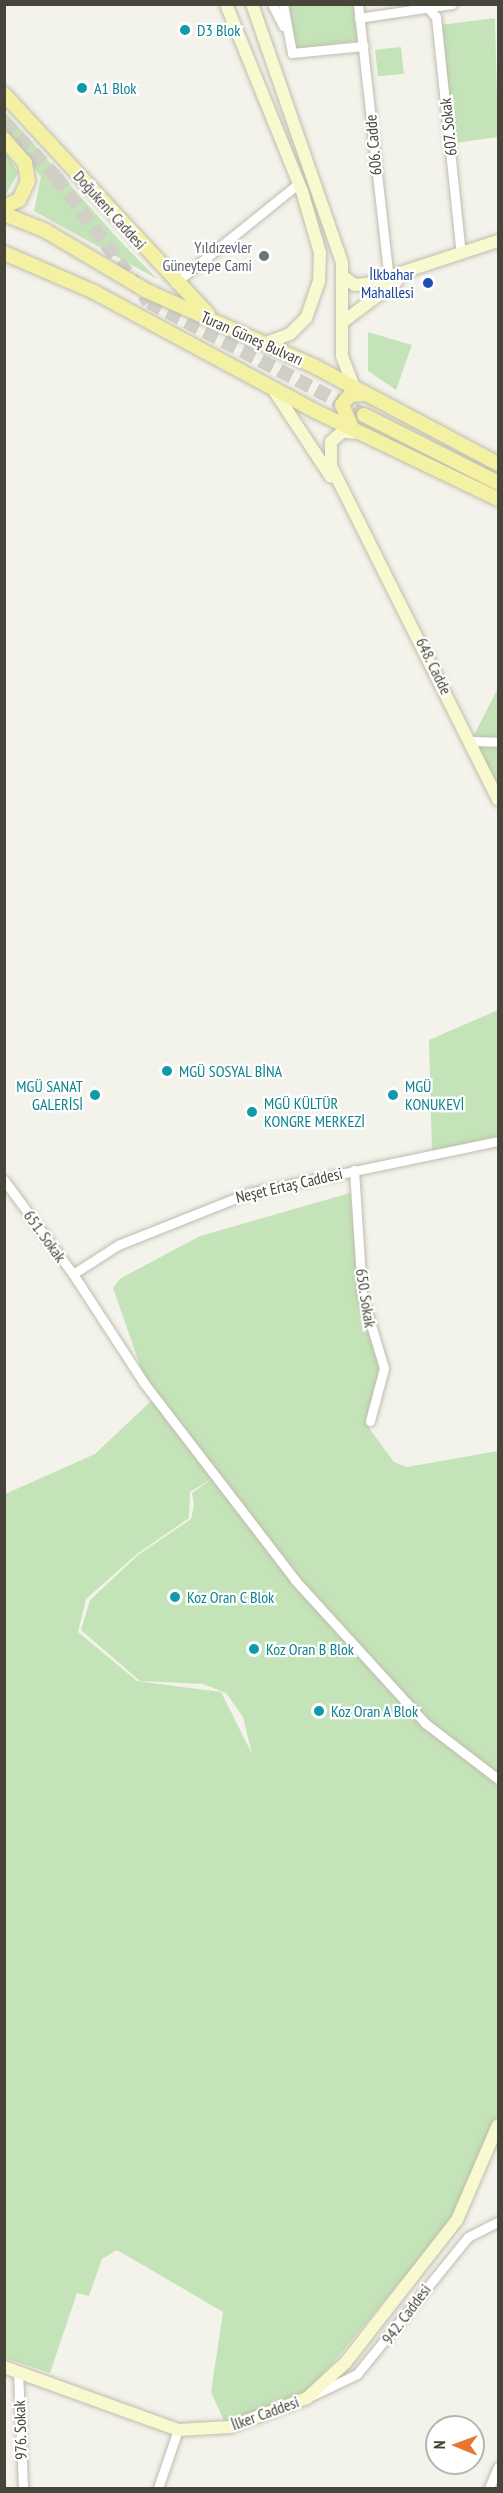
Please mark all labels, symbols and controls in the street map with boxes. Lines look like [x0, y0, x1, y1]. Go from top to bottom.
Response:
place label: D3 Blok [197, 20, 240, 40]
marker: D3 Blok [178, 23, 192, 37]
place label: A1 Blok [94, 78, 137, 98]
marker: A1 Blok [75, 81, 89, 95]
street label: 607. Sokak [435, 97, 461, 157]
street label: 606. Cadde [361, 113, 385, 177]
street label: Doğukent Caddesi [70, 167, 150, 253]
place label: Yıldızevler Güneytepe Cami [163, 237, 252, 275]
marker: Yıldızevler Güneytepe Cami [257, 249, 271, 263]
place label: İlkbahar Mahallesi [361, 264, 414, 302]
marker: İlkbahar Mahallesi [419, 274, 437, 292]
street label: Turan Güneş Bulvarı [198, 307, 306, 369]
street label: 648. Cadde [412, 634, 456, 698]
place label: MGÜ SOSYAL BİNA [179, 1061, 283, 1081]
marker: MGÜ SOSYAL BİNA [160, 1064, 174, 1078]
place label: MGÜ SANAT GALERİSİ [16, 1076, 83, 1114]
place label: MGÜ KONUKEVİ [405, 1076, 464, 1114]
marker: MGÜ SANAT GALERİSİ [88, 1088, 102, 1102]
marker: MGÜ KONUKEVİ [386, 1088, 400, 1102]
place label: MGÜ KÜLTÜR KONGRE MERKEZİ [264, 1093, 365, 1131]
marker: MGÜ KÜLTÜR KONGRE MERKEZİ [245, 1105, 259, 1119]
street label: Neşet Ertaş Caddesi [234, 1163, 344, 1207]
street label: 651. Sokak [19, 1206, 71, 1266]
street label: 650. Sokak [352, 1267, 380, 1329]
place label: Koz Oran C Blok [187, 1587, 275, 1607]
marker: Koz Oran C Blok [168, 1590, 182, 1604]
place label: Koz Oran B Blok [266, 1639, 354, 1659]
marker: Koz Oran B Blok [247, 1642, 261, 1656]
place label: Koz Oran A Blok [331, 1701, 419, 1721]
marker: Koz Oran A Blok [312, 1704, 326, 1718]
street label: 942. Caddesi [377, 2280, 435, 2348]
street label: İlker Caddesi [228, 2392, 302, 2434]
street label: 976. Sokak [9, 2399, 31, 2461]
north arrow [425, 2415, 485, 2475]
text: N [429, 2440, 449, 2449]

